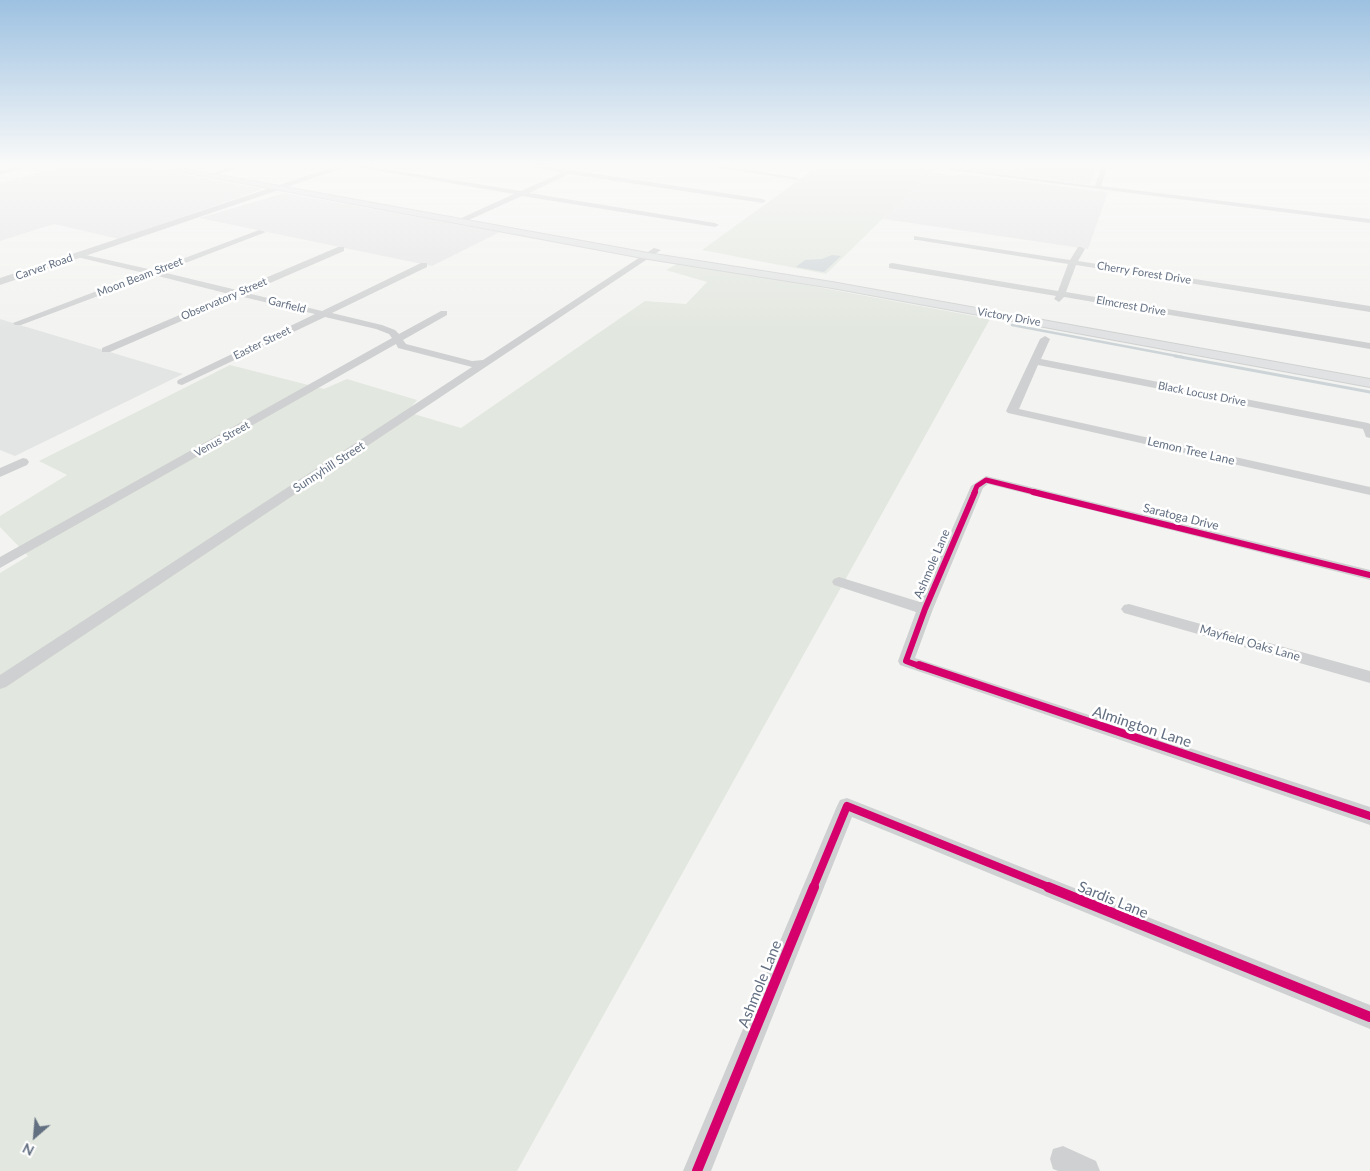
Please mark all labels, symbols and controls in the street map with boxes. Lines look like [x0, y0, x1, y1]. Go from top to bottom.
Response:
street label: Carver Road [14, 251, 74, 283]
street label: Moon Beam Street [95, 255, 185, 299]
street label: Cherry Forest Drive [1096, 259, 1192, 287]
street label: Observatory Street [179, 275, 269, 323]
street label: Elmcrest Drive [1095, 293, 1167, 319]
street label: Garfield [267, 294, 307, 316]
street label: Victory Drive [976, 305, 1042, 329]
street label: Easter Street [231, 323, 293, 363]
street label: Black Locust Drive [1157, 379, 1247, 409]
street label: Venus Street [192, 418, 252, 460]
street label: Lemon Tree Lane [1146, 434, 1236, 468]
street label: Sunnyhill Street [291, 439, 367, 495]
street label: Saratoga Drive [1142, 501, 1220, 533]
street label: Ashmole Lane [911, 527, 953, 601]
street label: Mayfield Oaks Lane [1198, 622, 1302, 664]
street label: Almington Lane [1090, 702, 1194, 752]
street label: Sardis Lane [1075, 878, 1151, 922]
street label: Ashmole Lane [734, 938, 786, 1030]
north arrow [10, 1111, 60, 1161]
text: N [19, 1140, 37, 1160]

